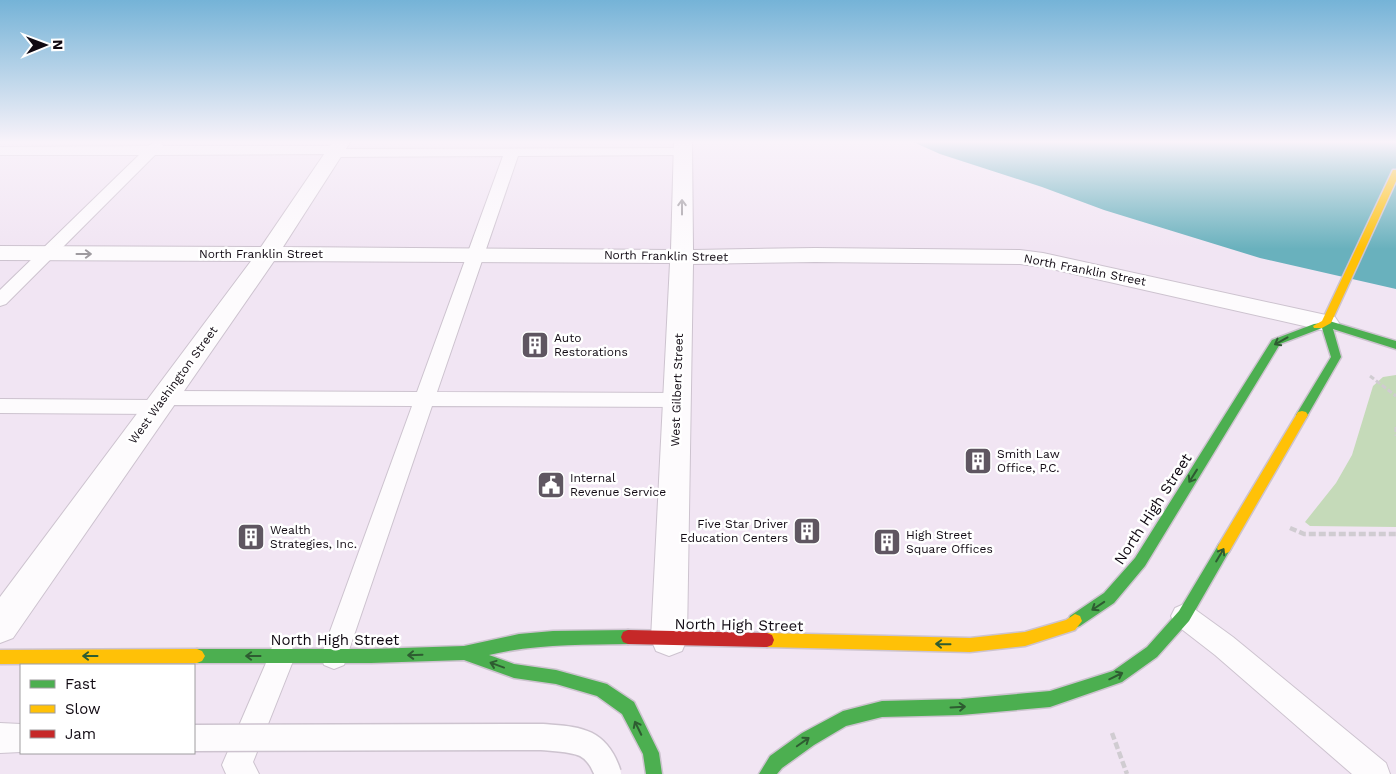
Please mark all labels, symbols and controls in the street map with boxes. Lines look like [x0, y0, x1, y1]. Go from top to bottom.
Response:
north arrow [20, 20, 70, 70]
text: N [50, 39, 66, 50]
one-way arrow [677, 200, 687, 216]
street label: North Franklin Street [199, 247, 323, 261]
street label: North Franklin Street [604, 248, 728, 264]
one-way arrow [75, 249, 91, 259]
street label: North Franklin Street [1023, 251, 1147, 289]
street label: West Washington Street [126, 324, 220, 446]
building icon: Auto Restorations [520, 330, 550, 360]
place label: Auto Restorations [554, 331, 628, 359]
street label: West Gilbert Street [668, 333, 686, 447]
one-way arrow [1274, 336, 1289, 346]
building icon: Smith Law Office, P.C. [963, 446, 993, 476]
place label: Smith Law Office, P.C. [997, 447, 1060, 475]
street label: North High Street [1110, 450, 1196, 568]
one-way arrow [1188, 469, 1198, 483]
public building icon: Internal Revenue Service [536, 470, 566, 500]
place label: Internal Revenue Service [570, 471, 666, 499]
building icon: Five Star Driver Education Centers [792, 516, 822, 546]
place label: Five Star Driver Education Centers [680, 517, 788, 545]
building icon: Wealth Strategies, Inc. [236, 522, 266, 552]
place label: Wealth Strategies, Inc. [270, 523, 357, 551]
building icon: High Street Square Offices [872, 527, 902, 557]
place label: High Street Square Offices [906, 528, 993, 556]
one-way arrow [1215, 548, 1225, 562]
one-way arrow [1091, 601, 1105, 611]
street label: North High Street [674, 615, 804, 635]
street label: North High Street [271, 631, 400, 649]
one-way arrow [935, 639, 952, 649]
one-way arrow [408, 650, 424, 659]
one-way arrow [83, 651, 99, 661]
one-way arrow [245, 651, 262, 661]
one-way arrow [490, 660, 506, 669]
legend [20, 664, 195, 754]
one-way arrow [1108, 671, 1123, 680]
text: Fast [65, 675, 97, 693]
text: Slow [65, 700, 101, 718]
one-way arrow [950, 702, 966, 711]
one-way arrow [633, 721, 642, 736]
text: Jam [65, 725, 96, 743]
one-way arrow [796, 737, 810, 747]

